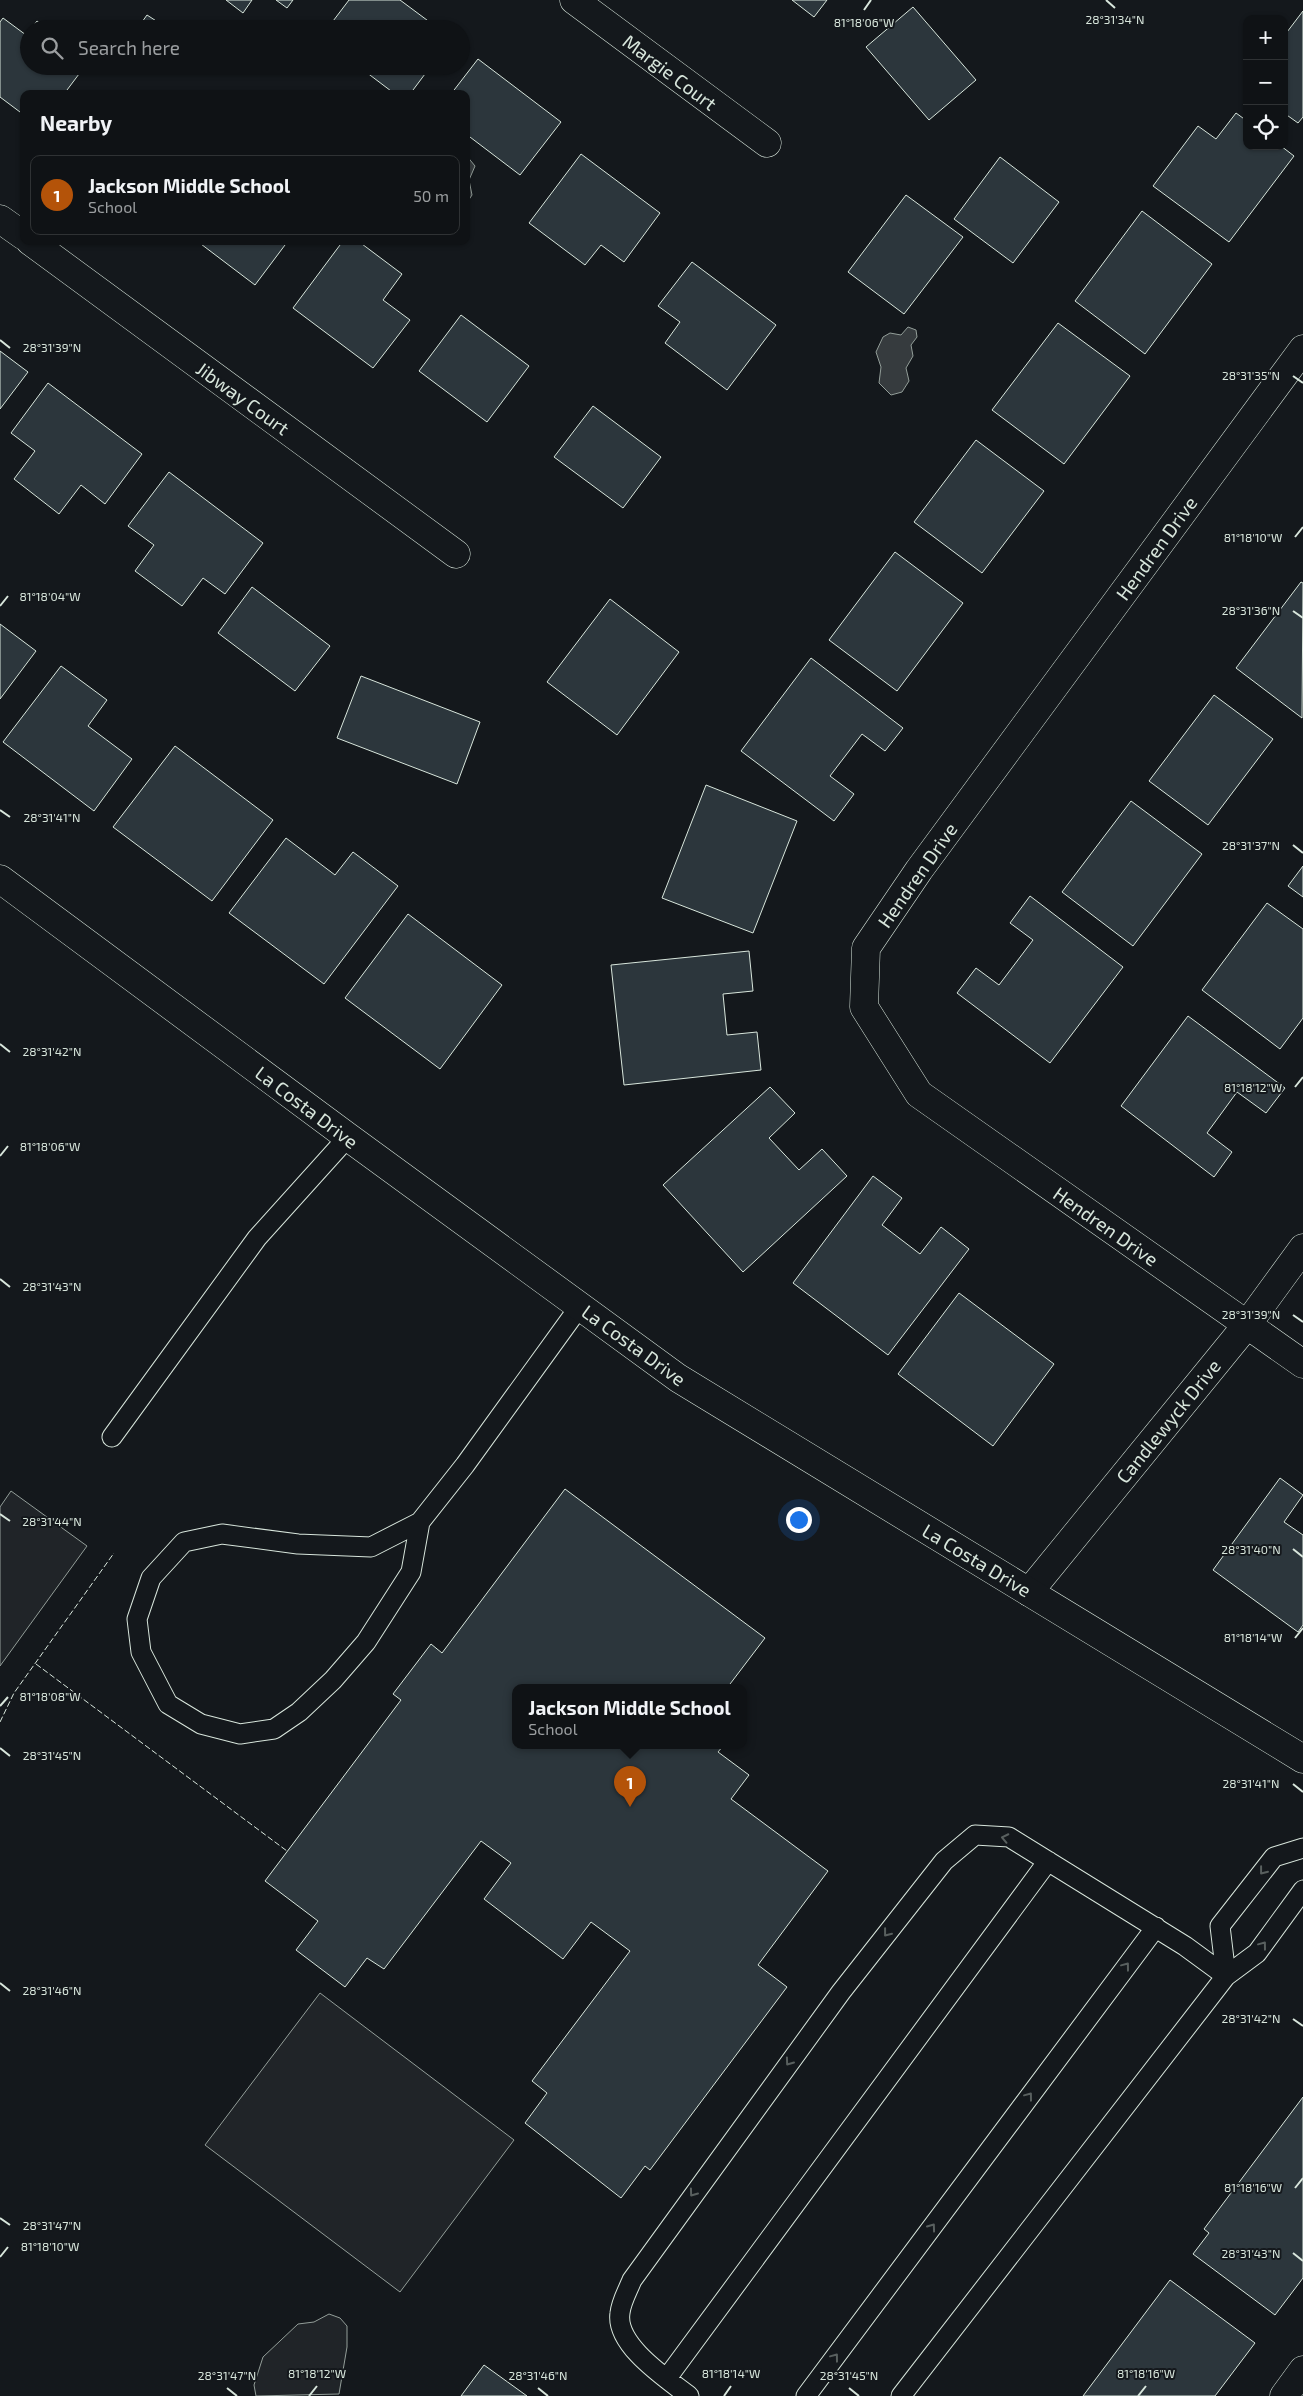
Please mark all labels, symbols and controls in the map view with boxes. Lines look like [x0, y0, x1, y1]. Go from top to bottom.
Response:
text: 28°31'34"N [1085, 12, 1145, 26]
text: 81°18'06"W [834, 15, 894, 29]
map controls [1243, 15, 1288, 150]
button: + [1243, 15, 1288, 60]
search box [20, 20, 470, 75]
street label: Margie Court [618, 29, 722, 115]
icon: search [38, 34, 66, 62]
text: Search here [78, 36, 180, 59]
button: − [1243, 60, 1288, 105]
button: locate [1243, 105, 1288, 150]
text: Nearby [40, 110, 112, 135]
text: Jackson Middle School [88, 174, 290, 197]
text: 1 [54, 186, 60, 205]
text: 50 m [413, 186, 449, 205]
text: School [88, 197, 137, 216]
text: 28°31'39"N [23, 340, 81, 354]
street label: Jibway Court [192, 357, 294, 439]
text: 28°31'35"N [1222, 368, 1280, 382]
street label: Hendren Drive [1111, 492, 1201, 604]
text: 81°18'10"W [1224, 530, 1282, 544]
text: 81°18'04"W [19, 589, 81, 603]
text: 28°31'36"N [1222, 603, 1280, 617]
text: 28°31'41"N [24, 810, 80, 824]
street label: Hendren Drive [872, 818, 962, 932]
text: 28°31'37"N [1222, 838, 1280, 852]
text: 28°31'42"N [23, 1044, 81, 1058]
street label: La Costa Drive [251, 1061, 363, 1153]
text: 81°18'12"W [1224, 1080, 1282, 1094]
text: 81°18'06"W [20, 1139, 80, 1153]
street label: Hendren Drive [1049, 1181, 1163, 1271]
text: 28°31'43"N [23, 1279, 81, 1293]
street label: La Costa Drive [578, 1300, 690, 1390]
text: 28°31'39"N [1222, 1307, 1280, 1321]
street label: Candlewyck Drive [1111, 1354, 1225, 1488]
your location [786, 1507, 812, 1533]
text: 28°31'44"N [22, 1514, 82, 1528]
street label: La Costa Drive [918, 1519, 1036, 1601]
text: 28°31'40"N [1221, 1542, 1281, 1556]
text: 81°18'14"W [1224, 1630, 1282, 1644]
popup [512, 1684, 747, 1749]
text: 81°18'08"W [19, 1689, 81, 1703]
text: Jackson Middle School [528, 1696, 731, 1719]
text: School [528, 1719, 577, 1738]
text: 28°31'45"N [23, 1748, 81, 1762]
pin: 1 [614, 1766, 646, 1807]
text: 28°31'41"N [1223, 1776, 1279, 1790]
one-way arrow [1001, 1833, 1009, 1844]
one-way arrow [1259, 1866, 1268, 1875]
one-way arrow [884, 1927, 893, 1936]
one-way arrow [1257, 1941, 1266, 1951]
one-way arrow [1121, 1963, 1129, 1972]
text: 28°31'46"N [22, 1983, 82, 1997]
text: 28°31'42"N [1222, 2011, 1280, 2025]
one-way arrow [786, 2056, 795, 2066]
one-way arrow [1023, 2093, 1031, 2102]
text: 81°18'16"W [1224, 2180, 1282, 2194]
one-way arrow [690, 2187, 699, 2197]
text: 28°31'47"N [23, 2218, 81, 2232]
one-way arrow [927, 2224, 935, 2233]
text: 81°18'10"W [21, 2239, 79, 2253]
text: 28°31'43"N [1222, 2246, 1280, 2260]
one-way arrow [830, 2354, 838, 2363]
text: 81°18'12"W [288, 2366, 346, 2380]
text: 81°18'14"W [702, 2366, 760, 2380]
text: 81°18'16"W [1117, 2366, 1175, 2380]
text: 28°31'47"N [198, 2368, 256, 2382]
text: 28°31'46"N [508, 2368, 568, 2382]
text: 28°31'45"N [820, 2368, 878, 2382]

